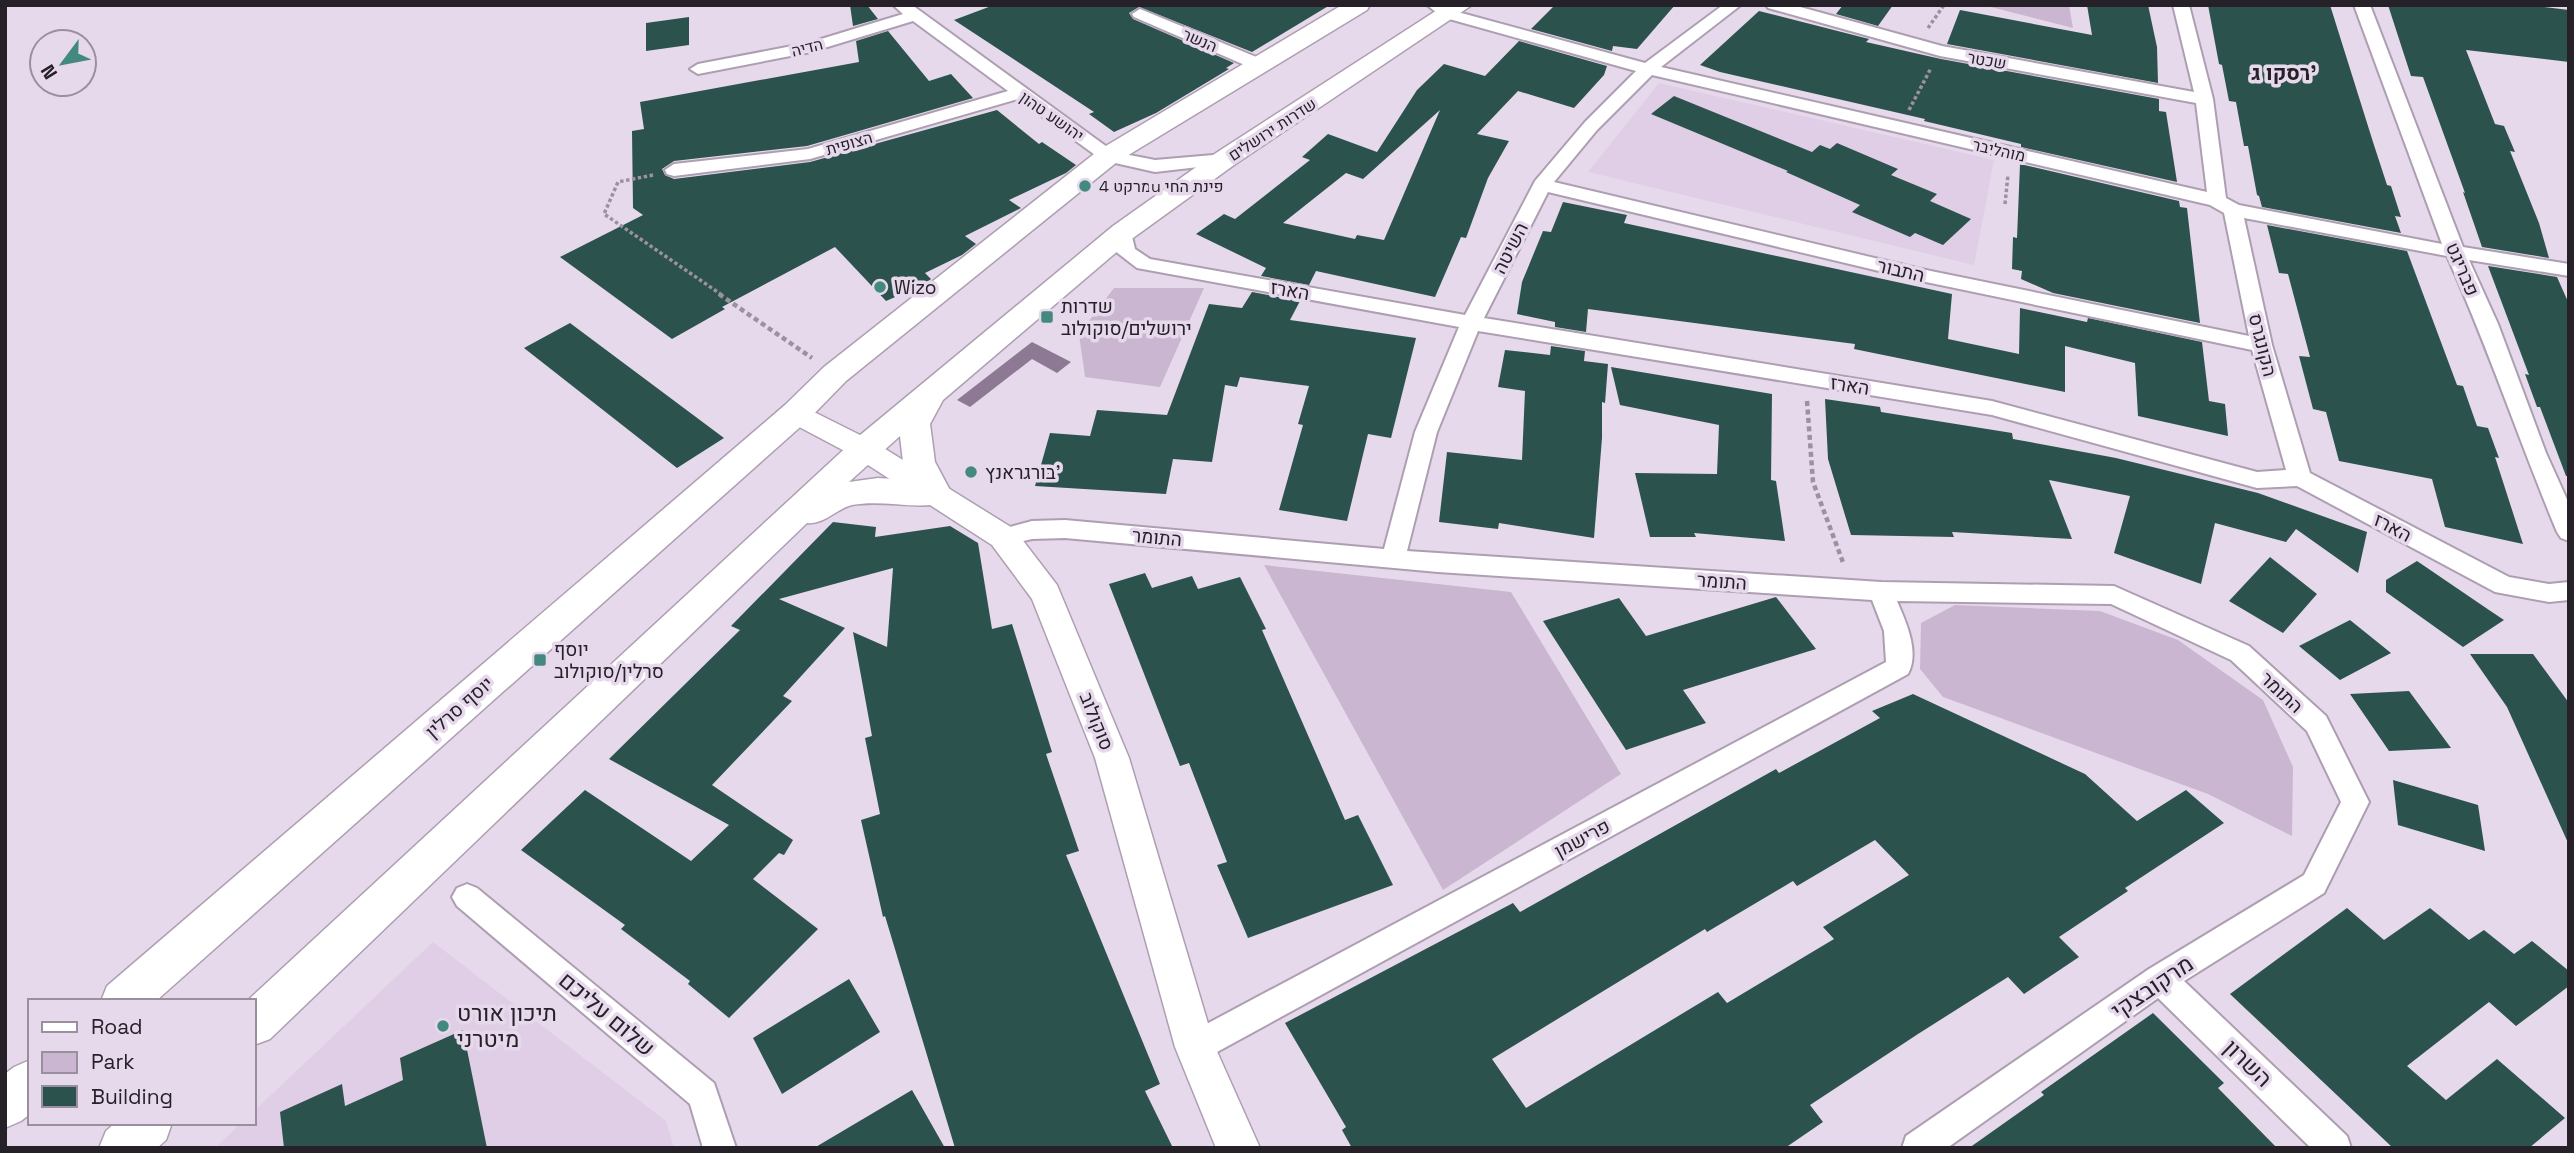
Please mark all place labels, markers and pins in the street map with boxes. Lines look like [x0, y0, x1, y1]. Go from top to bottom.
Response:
place label: מרקט 4u פינת החי [1099, 176, 1224, 197]
marker: מרקט 4u פינת החי [1077, 178, 1093, 194]
place label: Wizo [894, 275, 937, 300]
marker: Wizo [872, 279, 888, 295]
place label: שדרות ירושלים/סוקולוב [1061, 294, 1192, 341]
marker: שדרות ירושלים/סוקולוב [1039, 309, 1055, 325]
place label: בורגראנץ' [985, 460, 1061, 485]
marker: בורגראנץ' [963, 464, 979, 480]
place label: יוסף סרלין/סוקולוב [554, 637, 664, 684]
marker: יוסף סרלין/סוקולוב [532, 652, 548, 668]
place label: תיכון אורט מיטרני [457, 998, 557, 1054]
marker: תיכון אורט מיטרני [435, 1018, 451, 1034]

